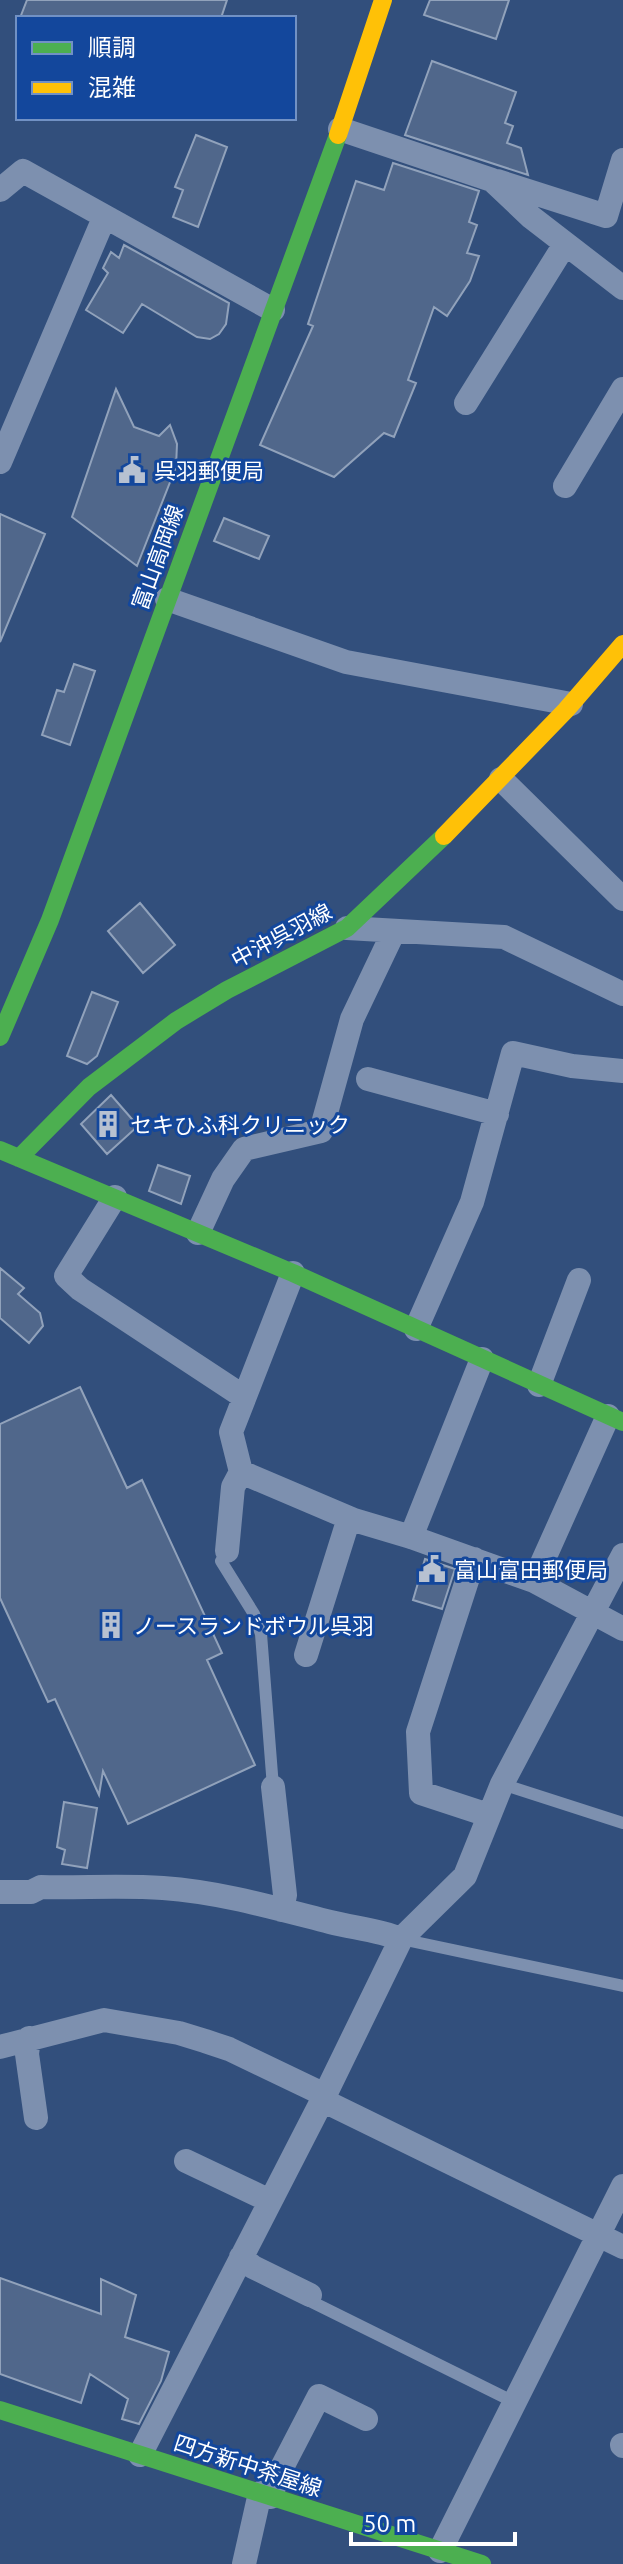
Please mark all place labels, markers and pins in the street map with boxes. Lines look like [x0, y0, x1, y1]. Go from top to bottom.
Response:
public building icon: 呉羽郵便局 [117, 455, 147, 485]
place label: 呉羽郵便局 [154, 458, 264, 483]
building icon: セキひふ科クリニック [93, 1109, 123, 1139]
place label: セキひふ科クリニック [130, 1112, 350, 1137]
public building icon: 富山富田郵便局 [417, 1554, 447, 1584]
place label: 富山富田郵便局 [454, 1557, 608, 1582]
building icon: ノースランドボウル呉羽 [96, 1610, 126, 1640]
place label: ノースランドボウル呉羽 [133, 1613, 374, 1638]

